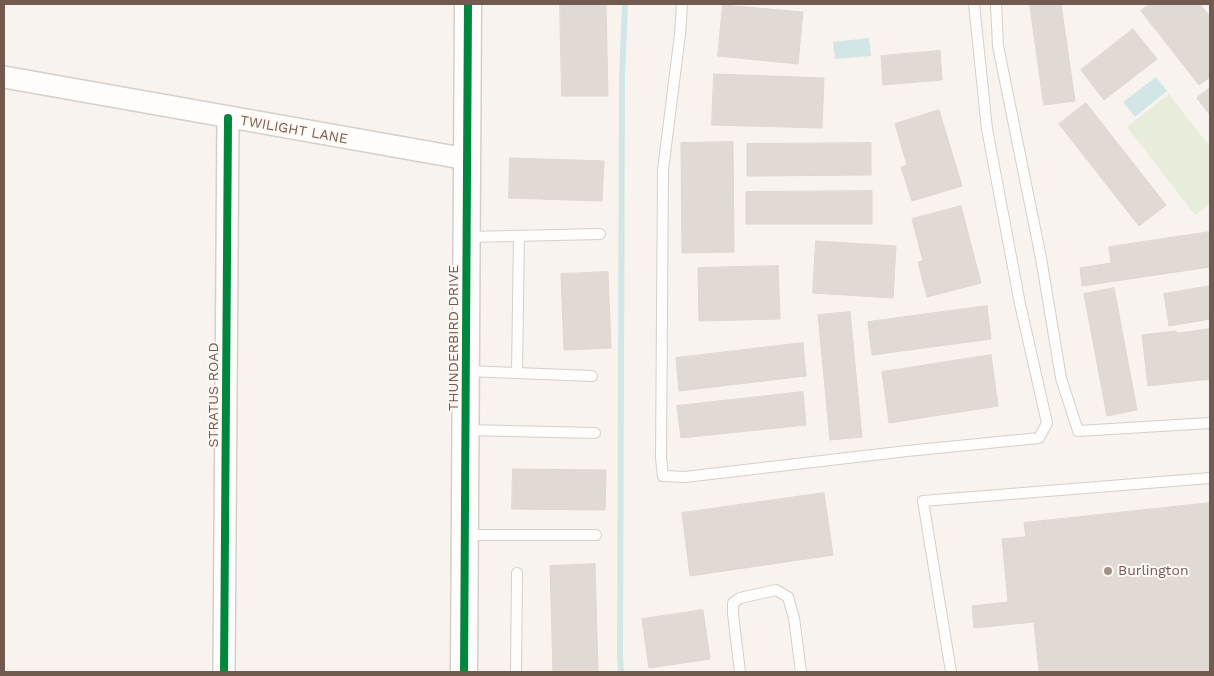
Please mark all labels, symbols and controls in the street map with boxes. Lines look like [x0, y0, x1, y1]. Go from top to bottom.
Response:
street label: TWILIGHT LANE [239, 112, 349, 148]
street label: THUNDERBIRD DRIVE [446, 265, 462, 411]
street label: STRATUS ROAD [206, 342, 222, 448]
place label: Burlington [1118, 563, 1189, 579]
marker: Burlington [1102, 565, 1114, 577]

